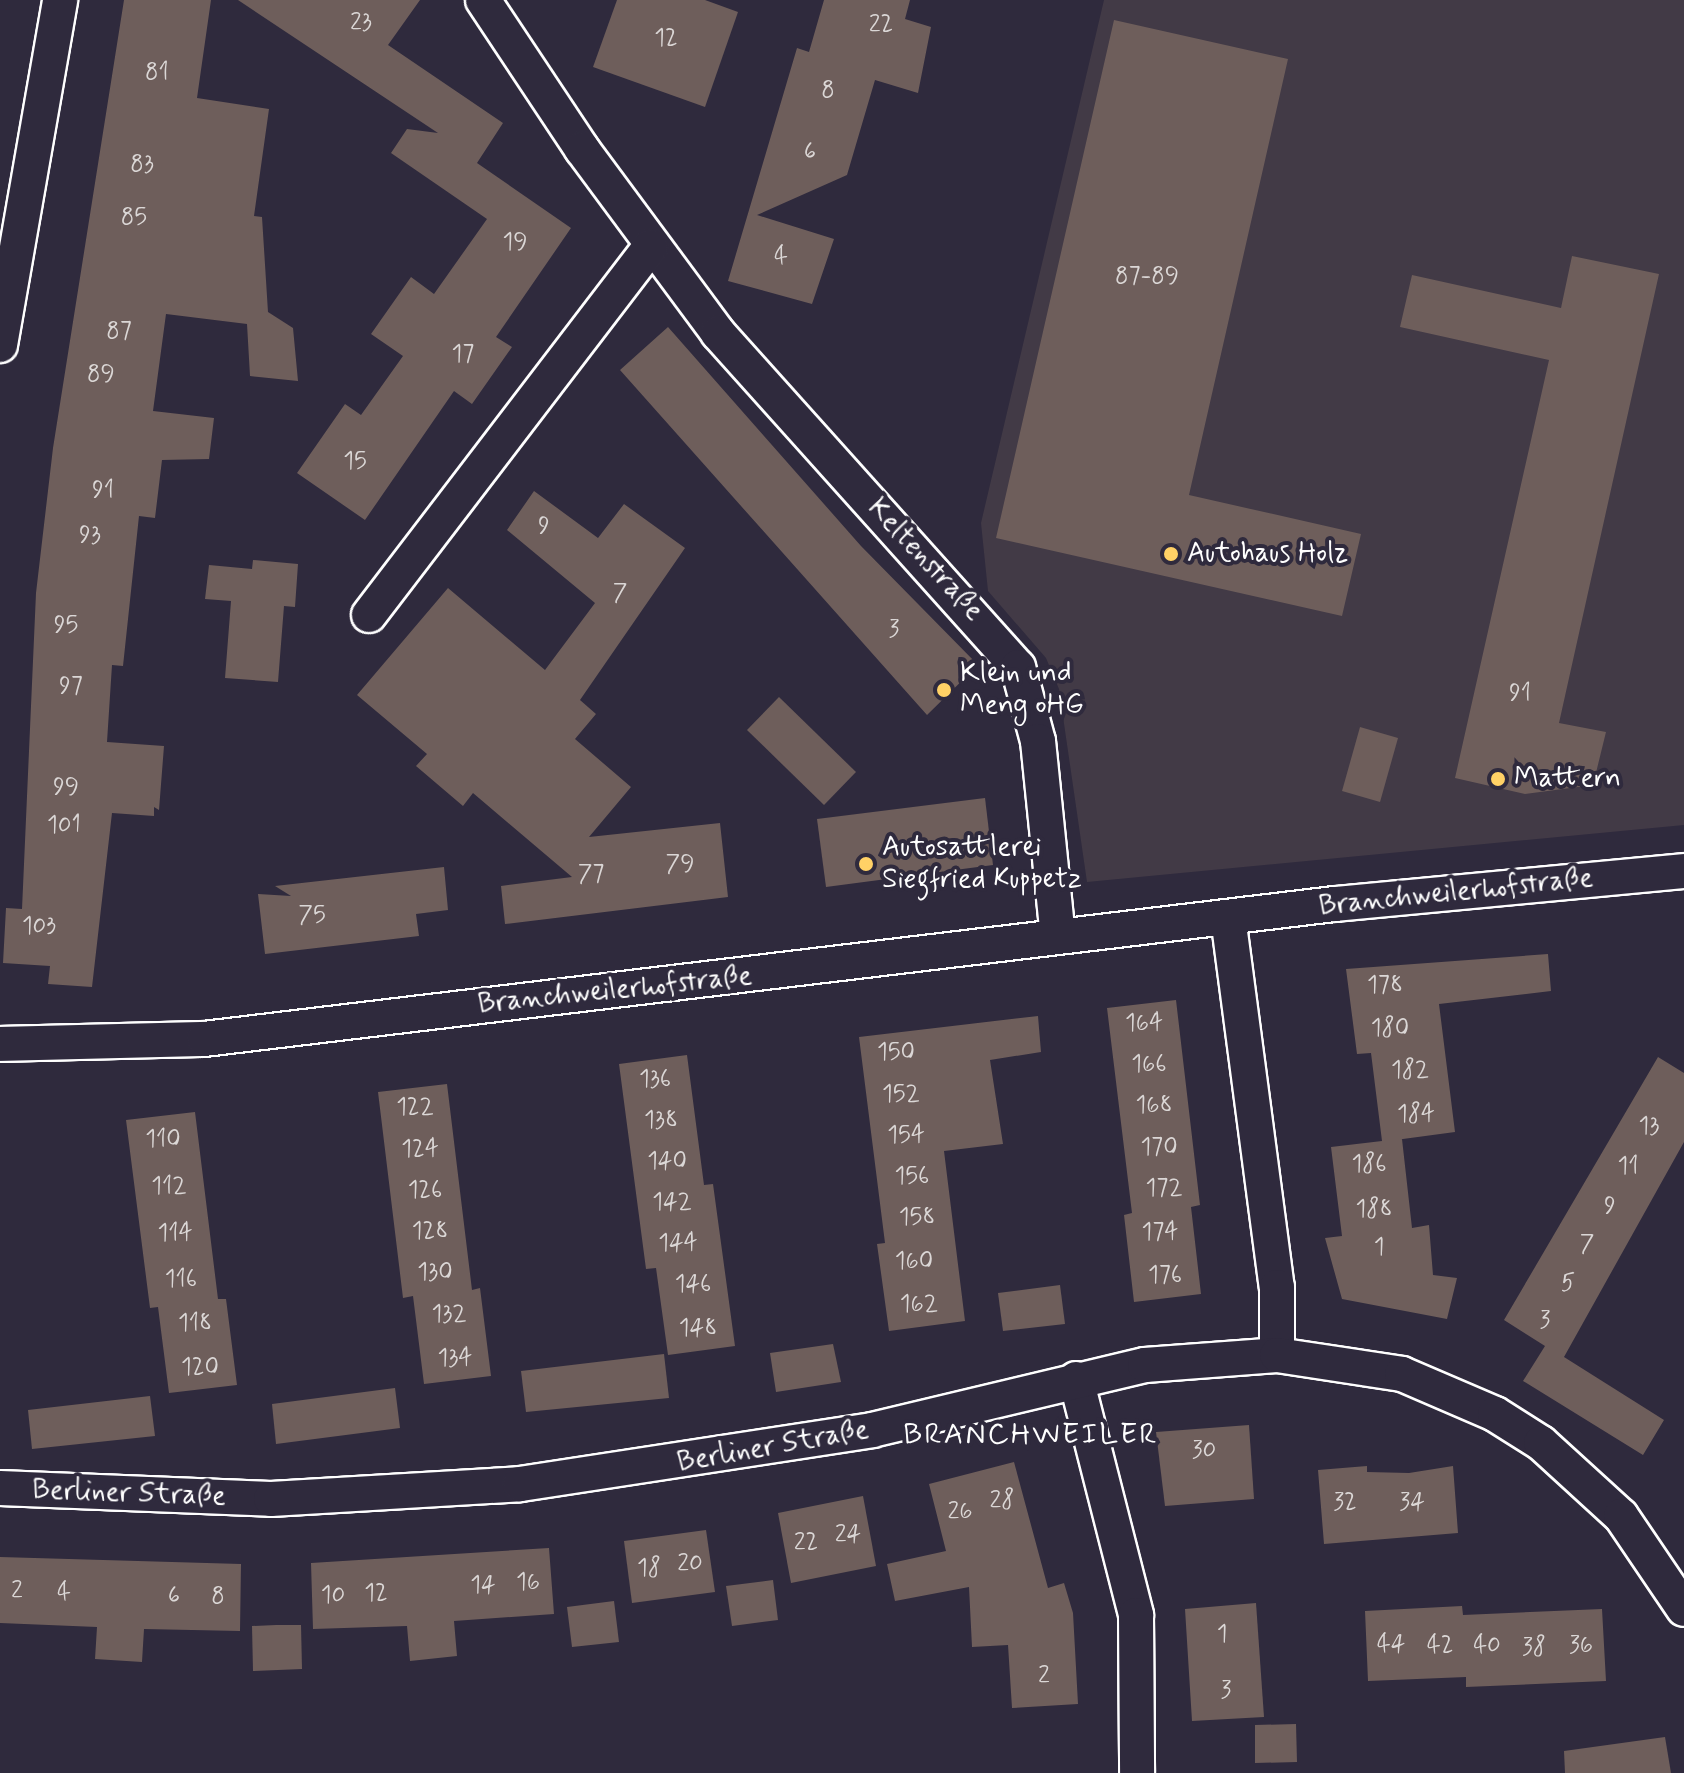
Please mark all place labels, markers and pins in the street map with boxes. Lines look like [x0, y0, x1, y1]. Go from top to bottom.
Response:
place label: Autohaus Holz [1187, 537, 1349, 571]
marker: Autohaus Holz [1162, 545, 1180, 563]
place label: Klein und Meng oHG [960, 657, 1084, 723]
marker: Klein und Meng oHG [935, 681, 953, 699]
place label: Mattern [1514, 762, 1621, 796]
marker: Mattern [1489, 770, 1507, 788]
place label: Autosattlerei Siegfried Kuppetz [882, 831, 1093, 897]
marker: Autosattlerei Siegfried Kuppetz [857, 855, 875, 873]

